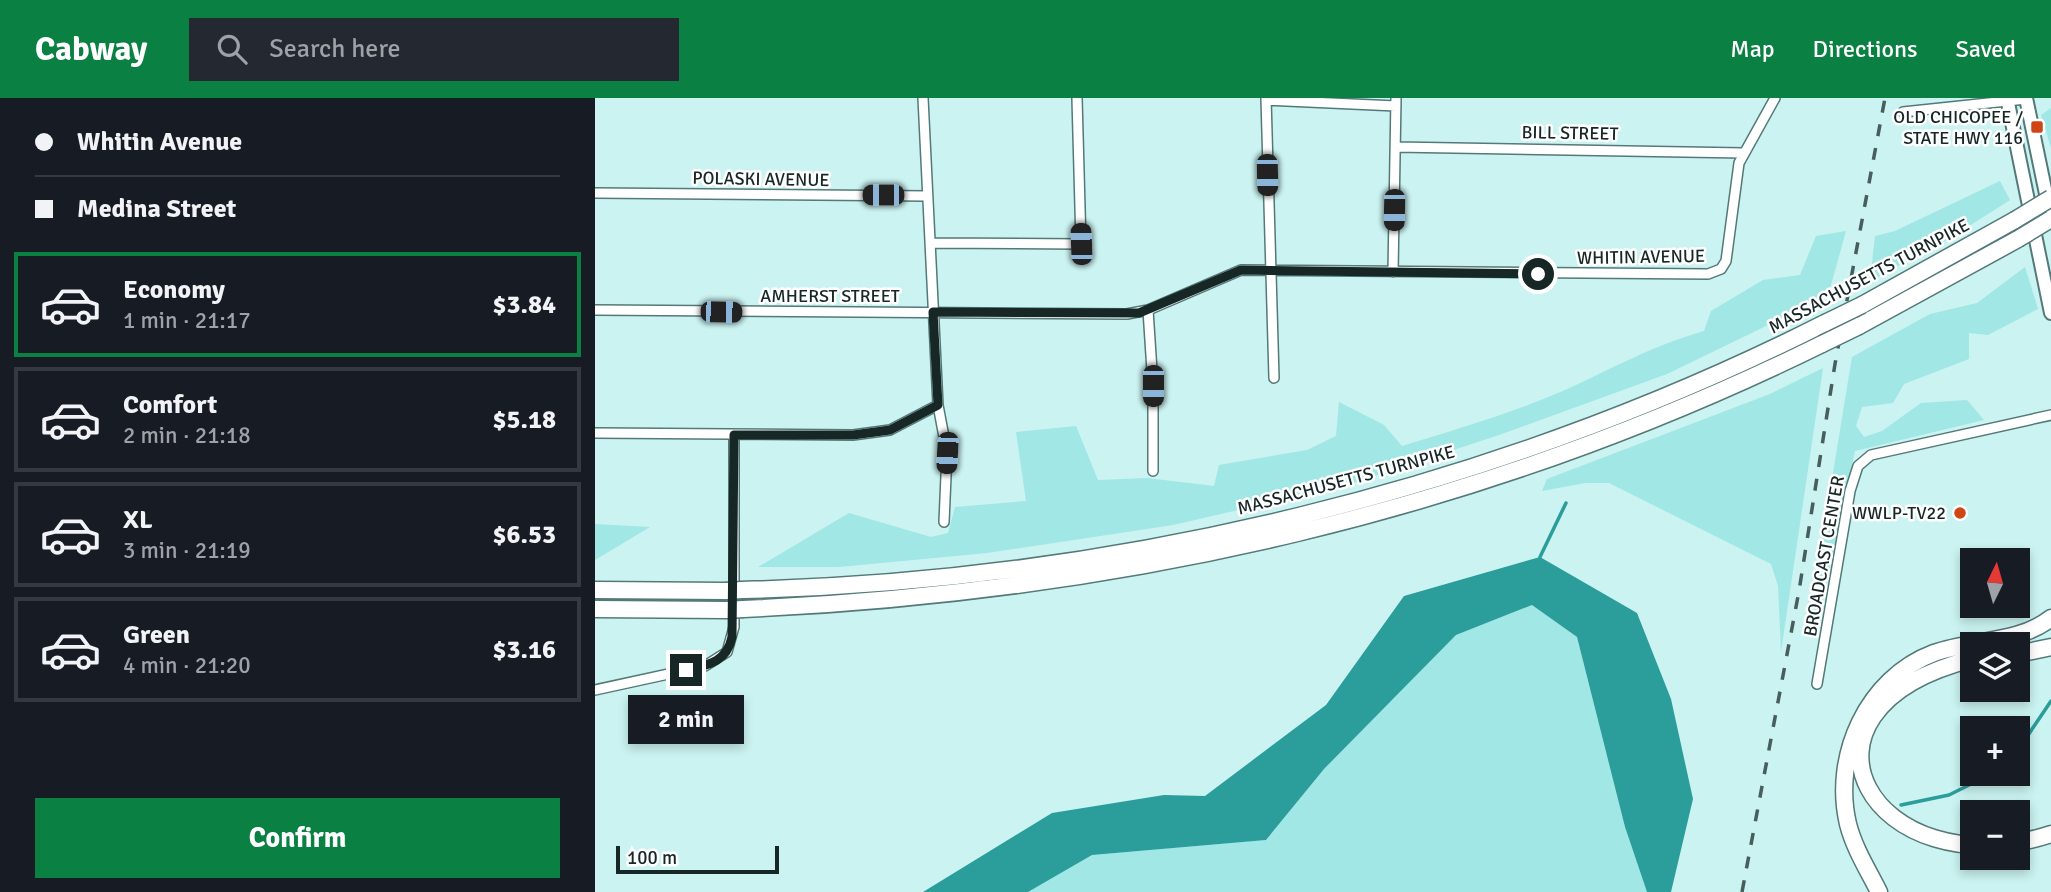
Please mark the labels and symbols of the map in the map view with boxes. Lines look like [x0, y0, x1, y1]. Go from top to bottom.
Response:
place label: OLD CHICOPEE / STATE HWY 116 [1893, 106, 2023, 149]
marker: OLD CHICOPEE / STATE HWY 116 [2029, 119, 2045, 135]
street label: BILL STREET [1521, 121, 1619, 145]
car [1257, 154, 1278, 196]
street label: POLASKI AVENUE [692, 167, 830, 191]
car [863, 185, 905, 206]
car [1384, 189, 1405, 231]
street label: MASSACHUSETTS TURNPIKE [1765, 214, 1973, 338]
car [1070, 223, 1093, 265]
street label: WHITIN AVENUE [1577, 245, 1705, 269]
route start [1522, 258, 1554, 290]
street label: AMHERST STREET [760, 285, 900, 307]
car [700, 301, 743, 323]
car [1143, 365, 1164, 407]
car [936, 431, 959, 475]
street label: MASSACHUSETTS TURNPIKE [1235, 440, 1457, 520]
street label: BROADCAST CENTER [1799, 474, 1849, 638]
place label: WWLP-TV22 [1852, 502, 1946, 524]
marker: WWLP-TV22 [1952, 505, 1968, 521]
north arrow [1960, 548, 2030, 618]
route end [670, 654, 702, 686]
callout: 2 min [628, 694, 744, 744]
scale bar [616, 843, 779, 875]

